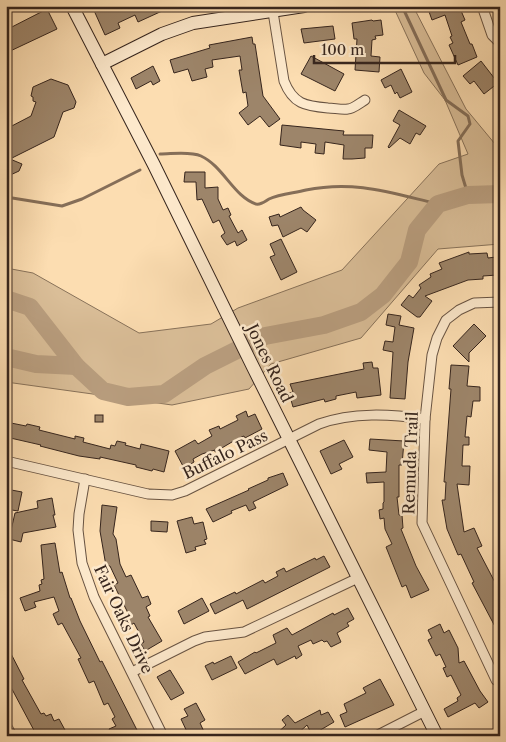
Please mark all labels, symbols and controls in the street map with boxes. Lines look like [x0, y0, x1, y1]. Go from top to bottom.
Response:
scale bar [314, 32, 455, 64]
text: 100 m [321, 40, 364, 59]
street label: Jones Road [241, 318, 298, 406]
street label: Remuda Trail [398, 411, 422, 515]
street label: Buffalo Pass [179, 425, 271, 483]
street label: Fair Oaks Drive [90, 561, 158, 677]

